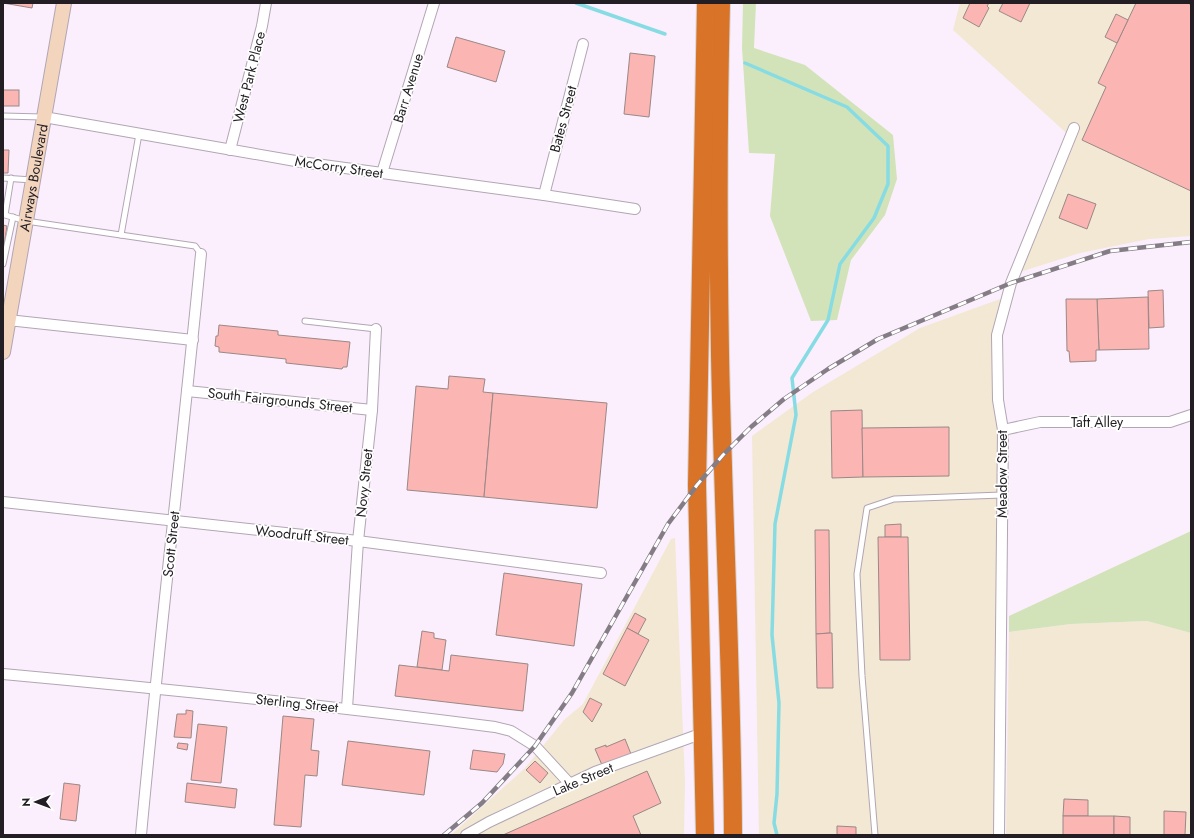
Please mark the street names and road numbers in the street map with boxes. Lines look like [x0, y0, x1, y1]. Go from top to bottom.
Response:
street label: West Park Place [228, 29, 270, 125]
street label: Barr Avenue [388, 51, 428, 125]
street label: Bates Street [544, 83, 582, 155]
street label: Airways Boulevard [14, 122, 53, 233]
street label: McCorry Street [294, 151, 385, 183]
street label: South Fairgrounds Street [207, 382, 354, 418]
street label: Taft Alley [1071, 412, 1124, 432]
street label: Meadow Street [992, 429, 1012, 518]
street label: Novy Street [350, 447, 378, 518]
street label: Scott Street [158, 509, 184, 578]
street label: Woodruff Street [254, 520, 350, 550]
street label: Sterling Street [255, 689, 340, 717]
street label: Lake Street [550, 757, 617, 801]

